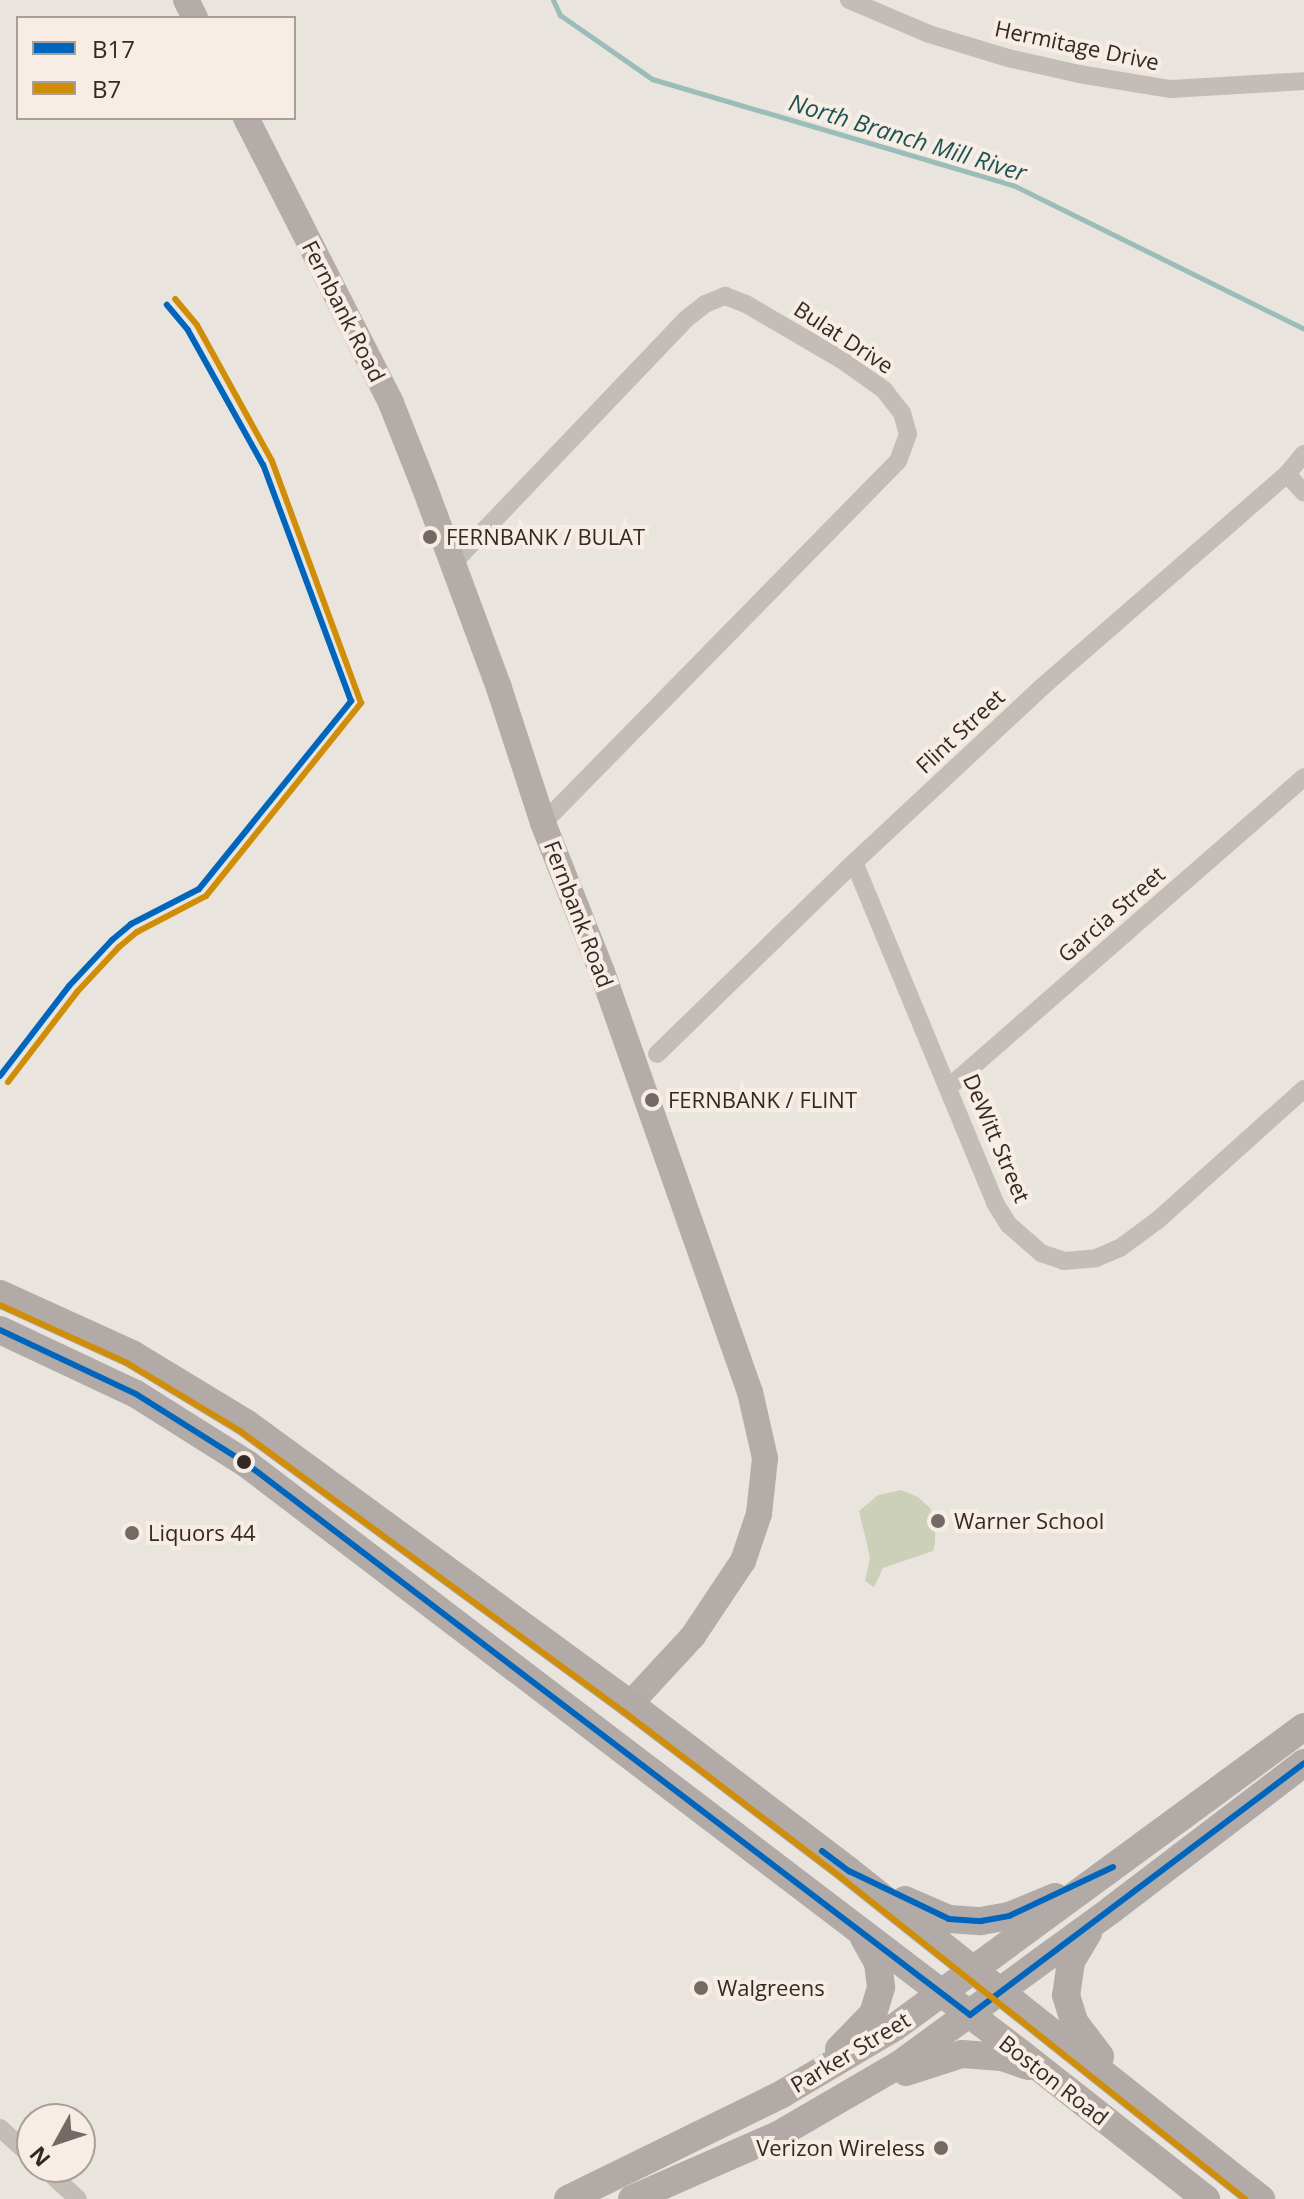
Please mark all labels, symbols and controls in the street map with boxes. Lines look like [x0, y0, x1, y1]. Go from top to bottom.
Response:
street label: Hermitage Drive [992, 15, 1162, 75]
legend [16, 16, 296, 120]
text: B17 [92, 32, 135, 65]
text: B7 [92, 72, 121, 105]
water label: North Branch Mill River [786, 87, 1030, 187]
street label: Fernbank Road [297, 236, 391, 386]
street label: Bulat Drive [789, 295, 899, 379]
place label: FERNBANK / BULAT [446, 524, 645, 550]
marker: FERNBANK / BULAT [421, 528, 439, 546]
street label: Flint Street [910, 684, 1010, 778]
street label: Fernbank Road [539, 837, 619, 991]
street label: Garcia Street [1052, 861, 1170, 967]
street label: DeWitt Street [958, 1070, 1036, 1206]
place label: FERNBANK / FLINT [668, 1087, 857, 1113]
marker: FERNBANK / FLINT [643, 1091, 661, 1109]
unlabelled marker [236, 1454, 252, 1470]
place label: Warner School [954, 1508, 1104, 1534]
marker: Warner School [929, 1512, 947, 1530]
place label: Liquors 44 [148, 1520, 256, 1546]
marker: Liquors 44 [123, 1524, 141, 1542]
place label: Walgreens [717, 1975, 825, 2001]
marker: Walgreens [692, 1979, 710, 1997]
street label: Parker Street [786, 2006, 914, 2098]
street label: Boston Road [994, 2029, 1114, 2131]
north arrow [16, 2103, 96, 2183]
place label: Verizon Wireless [756, 2135, 925, 2161]
marker: Verizon Wireless [932, 2139, 950, 2157]
text: N [22, 2141, 56, 2174]

